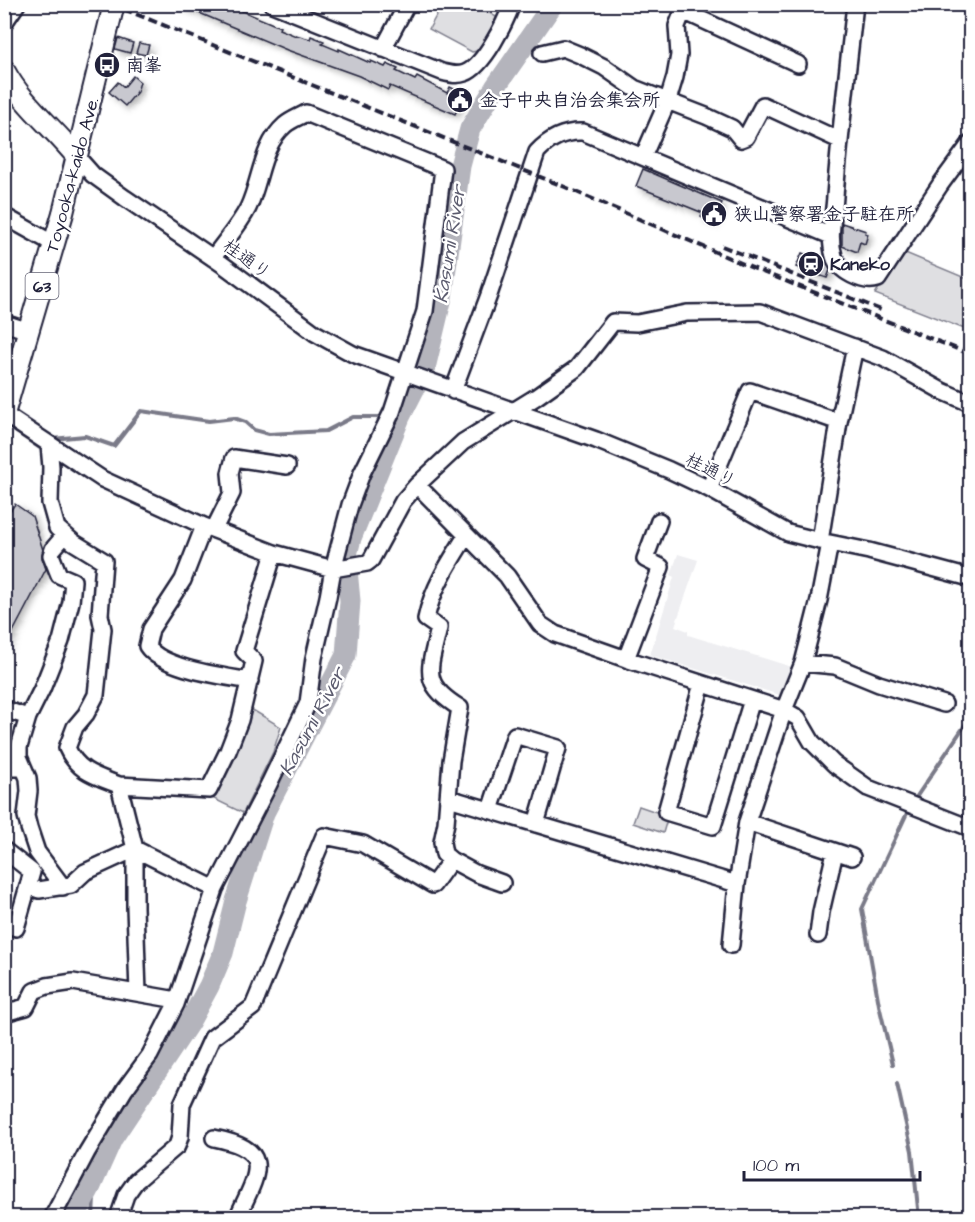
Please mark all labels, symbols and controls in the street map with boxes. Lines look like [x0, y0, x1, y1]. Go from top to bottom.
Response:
bus stop icon: 南峯 [92, 50, 122, 80]
place label: 南峯 [126, 53, 162, 78]
public building icon: 金子中央自治会集会所 [445, 85, 475, 115]
place label: 金子中央自治会集会所 [480, 88, 660, 113]
street label: Toyooka-kaido Ave. [40, 95, 106, 256]
water label: Kasumi River [427, 181, 473, 305]
public building icon: 狭山警察署金子駐在所 [699, 199, 729, 229]
place label: 狭山警察署金子駐在所 [734, 202, 914, 227]
street label: 桂通り [218, 233, 276, 285]
station icon: Kaneko [796, 249, 826, 279]
place label: Kaneko [830, 252, 891, 277]
road number: 63 [26, 273, 58, 299]
street label: 桂通り [681, 447, 741, 494]
water label: Kasumi River [273, 661, 354, 780]
scale bar [744, 1144, 920, 1182]
text: 100 m [753, 1153, 799, 1178]

